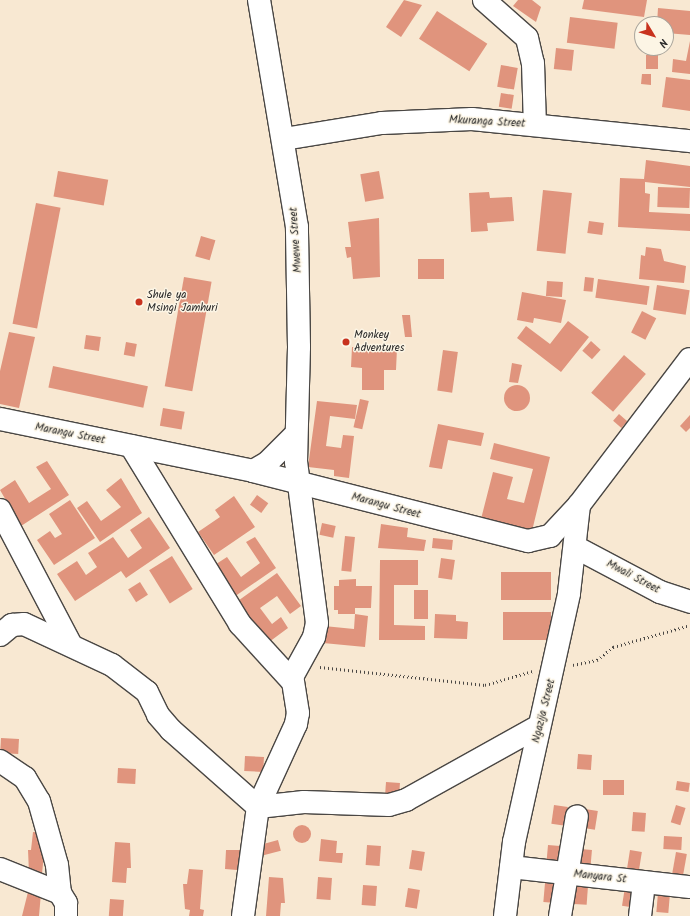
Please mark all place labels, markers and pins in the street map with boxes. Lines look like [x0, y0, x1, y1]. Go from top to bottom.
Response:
place label: Shule ya Msingi Jamhuri [147, 289, 218, 315]
marker: Shule ya Msingi Jamhuri [134, 297, 144, 307]
place label: Monkey Adventures [354, 329, 404, 355]
marker: Monkey Adventures [341, 337, 351, 347]

